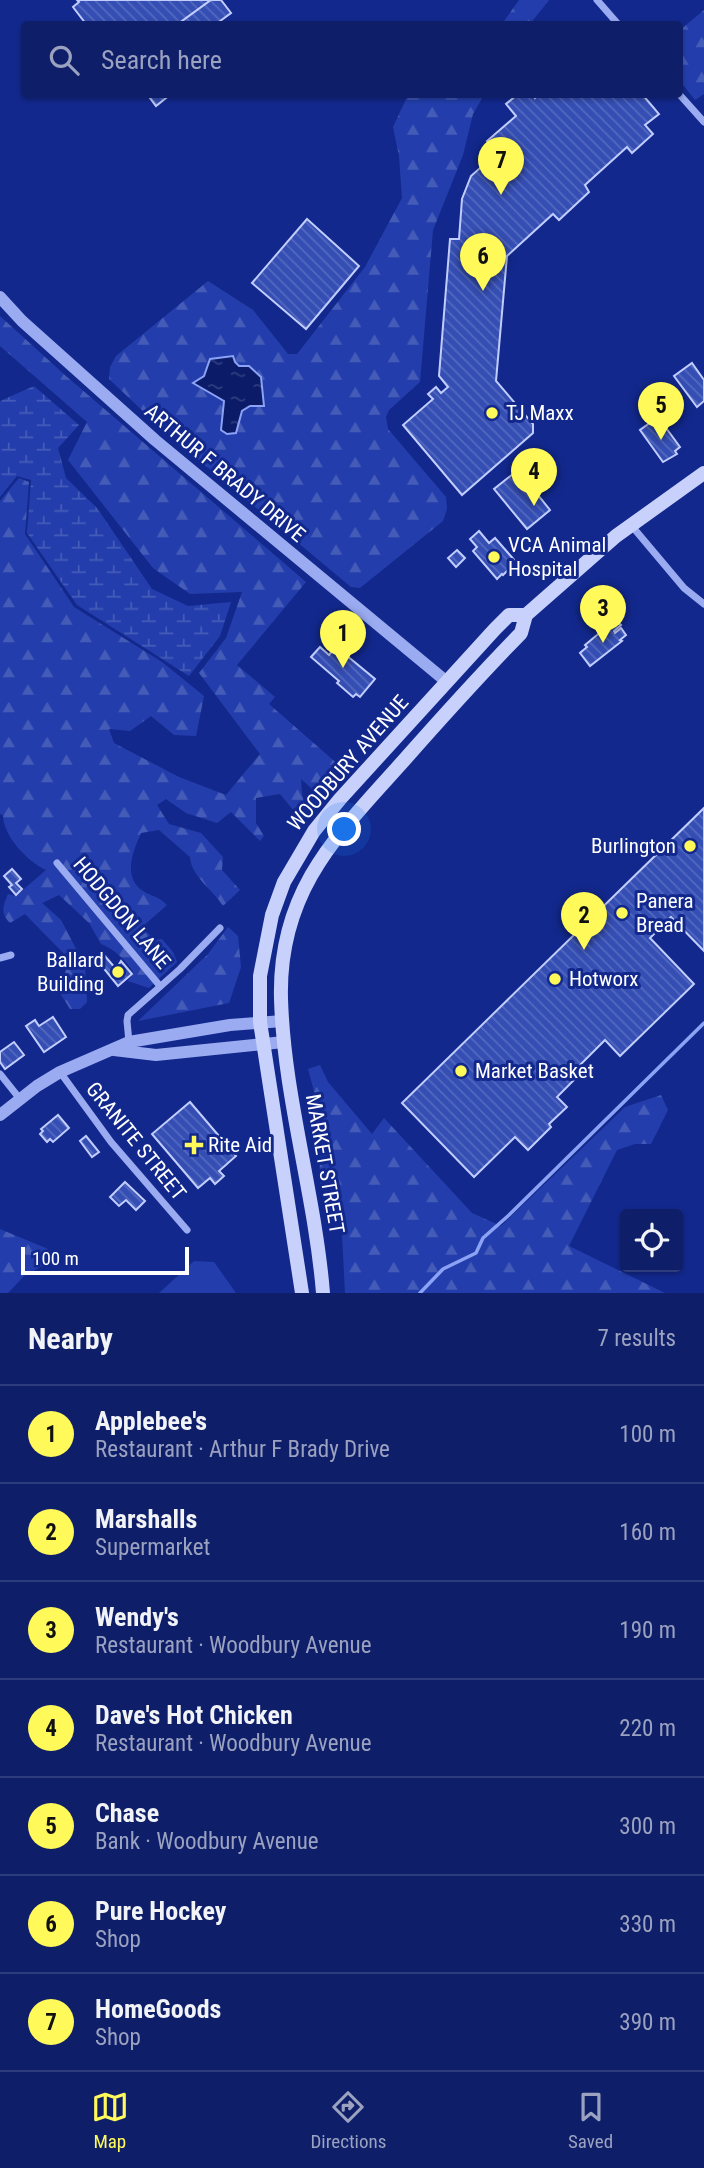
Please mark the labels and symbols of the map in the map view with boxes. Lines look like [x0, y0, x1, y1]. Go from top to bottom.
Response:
pin: 7 [478, 137, 524, 195]
pin: 6 [460, 233, 506, 291]
pin: 5 [638, 382, 684, 440]
street label: ARTHUR F BRADY DRIVE [140, 399, 310, 547]
place label: TJ Maxx [506, 401, 574, 425]
marker: TJ Maxx [484, 405, 500, 421]
pin: 4 [511, 448, 557, 506]
place label: VCA Animal Hospital [508, 533, 606, 581]
marker: VCA Animal Hospital [486, 549, 502, 565]
pin: 3 [580, 585, 626, 643]
pin: 1 [320, 610, 366, 668]
street label: WOODBURY AVENUE [283, 690, 413, 836]
your location [327, 812, 361, 846]
place label: Burlington [591, 834, 676, 858]
marker: Burlington [682, 838, 698, 854]
street label: HODGDON LANE [68, 852, 176, 974]
place label: Panera Bread [636, 889, 694, 937]
pin: 2 [561, 892, 607, 950]
marker: Panera Bread [614, 905, 630, 921]
place label: Ballard Building [37, 948, 104, 996]
marker: Ballard Building [110, 964, 126, 980]
place label: Hotworx [569, 967, 639, 991]
marker: Hotworx [547, 971, 563, 987]
place label: Market Basket [475, 1059, 594, 1083]
marker: Market Basket [453, 1063, 469, 1079]
street label: GRANITE STREET [81, 1077, 191, 1205]
street label: MARKET STREET [301, 1092, 349, 1236]
place label: Rite Aid [208, 1133, 272, 1157]
marker: Rite Aid [186, 1137, 202, 1153]
scale bar [21, 1244, 189, 1276]

